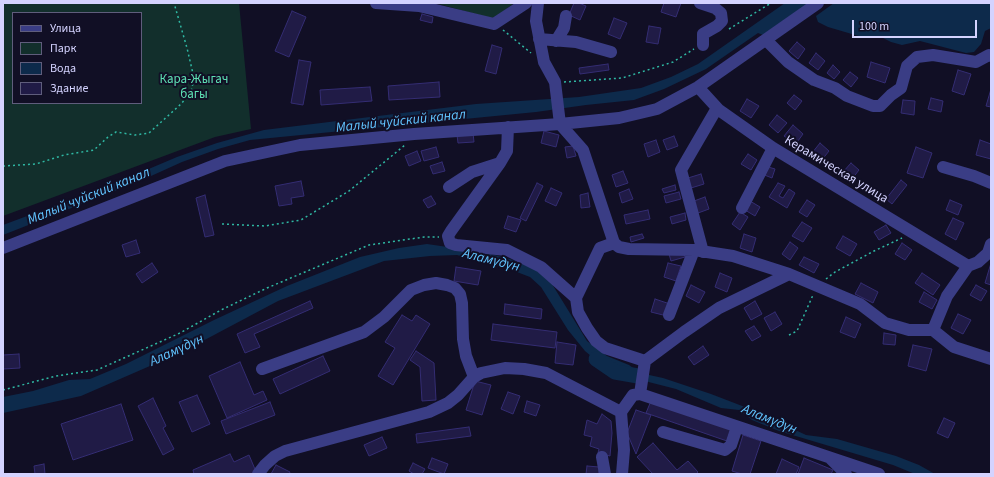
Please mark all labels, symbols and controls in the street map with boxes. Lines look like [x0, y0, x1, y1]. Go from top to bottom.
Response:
legend [12, 12, 142, 104]
scale bar [854, 12, 979, 38]
text: 100 m [859, 18, 889, 35]
text: Улица [50, 20, 81, 37]
text: Парк [50, 40, 76, 57]
text: Вода [50, 60, 76, 77]
park label: Кара-Жыгач багы [159, 72, 229, 103]
text: Здание [50, 80, 89, 97]
water label: Малый чуйский канал [335, 107, 467, 137]
street label: Керамическая улица [781, 133, 891, 207]
water label: Малый чуйский канал [25, 165, 153, 229]
water label: Аламүдүн [461, 246, 521, 276]
water label: Аламүдүн [147, 331, 207, 371]
water label: Аламүдүн [739, 401, 799, 439]

